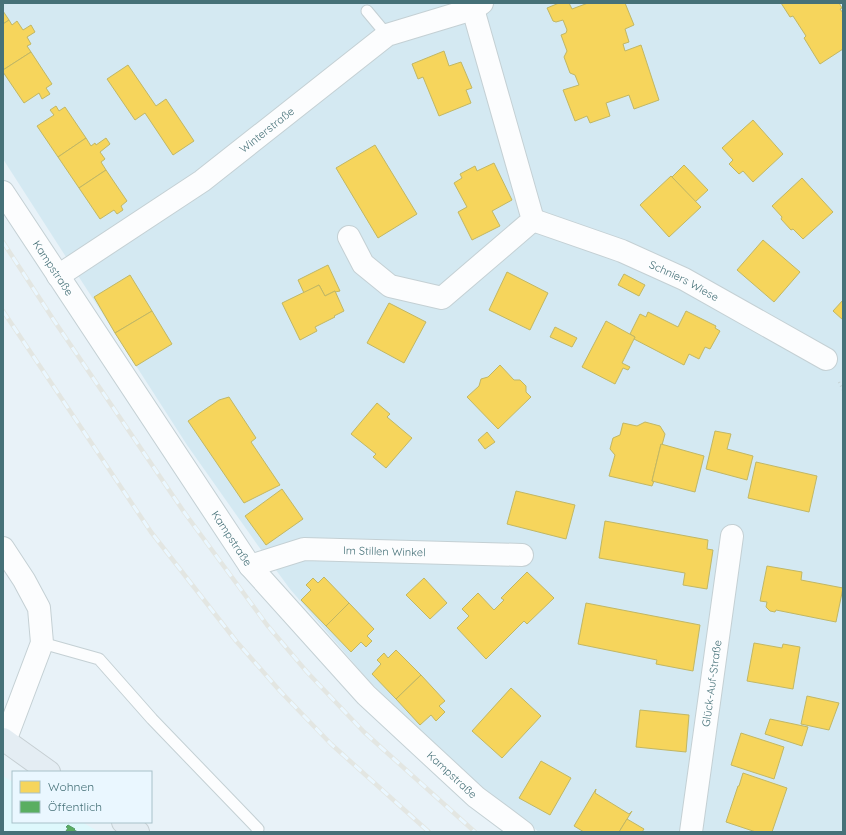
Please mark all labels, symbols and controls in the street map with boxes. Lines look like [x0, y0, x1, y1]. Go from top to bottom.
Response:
street label: Winterstraße [236, 104, 297, 156]
street label: Kampstraße [30, 238, 76, 298]
street label: Schniers Wiese [647, 257, 721, 304]
street label: Kampstraße [208, 508, 255, 569]
street label: Im Stillen Winkel [343, 543, 426, 559]
street label: Glück-Auf-Straße [699, 639, 725, 728]
street label: Kampstraße [424, 748, 480, 801]
legend [12, 771, 152, 823]
text: Wohnen [48, 779, 94, 794]
text: Öffentlich [48, 799, 102, 814]

